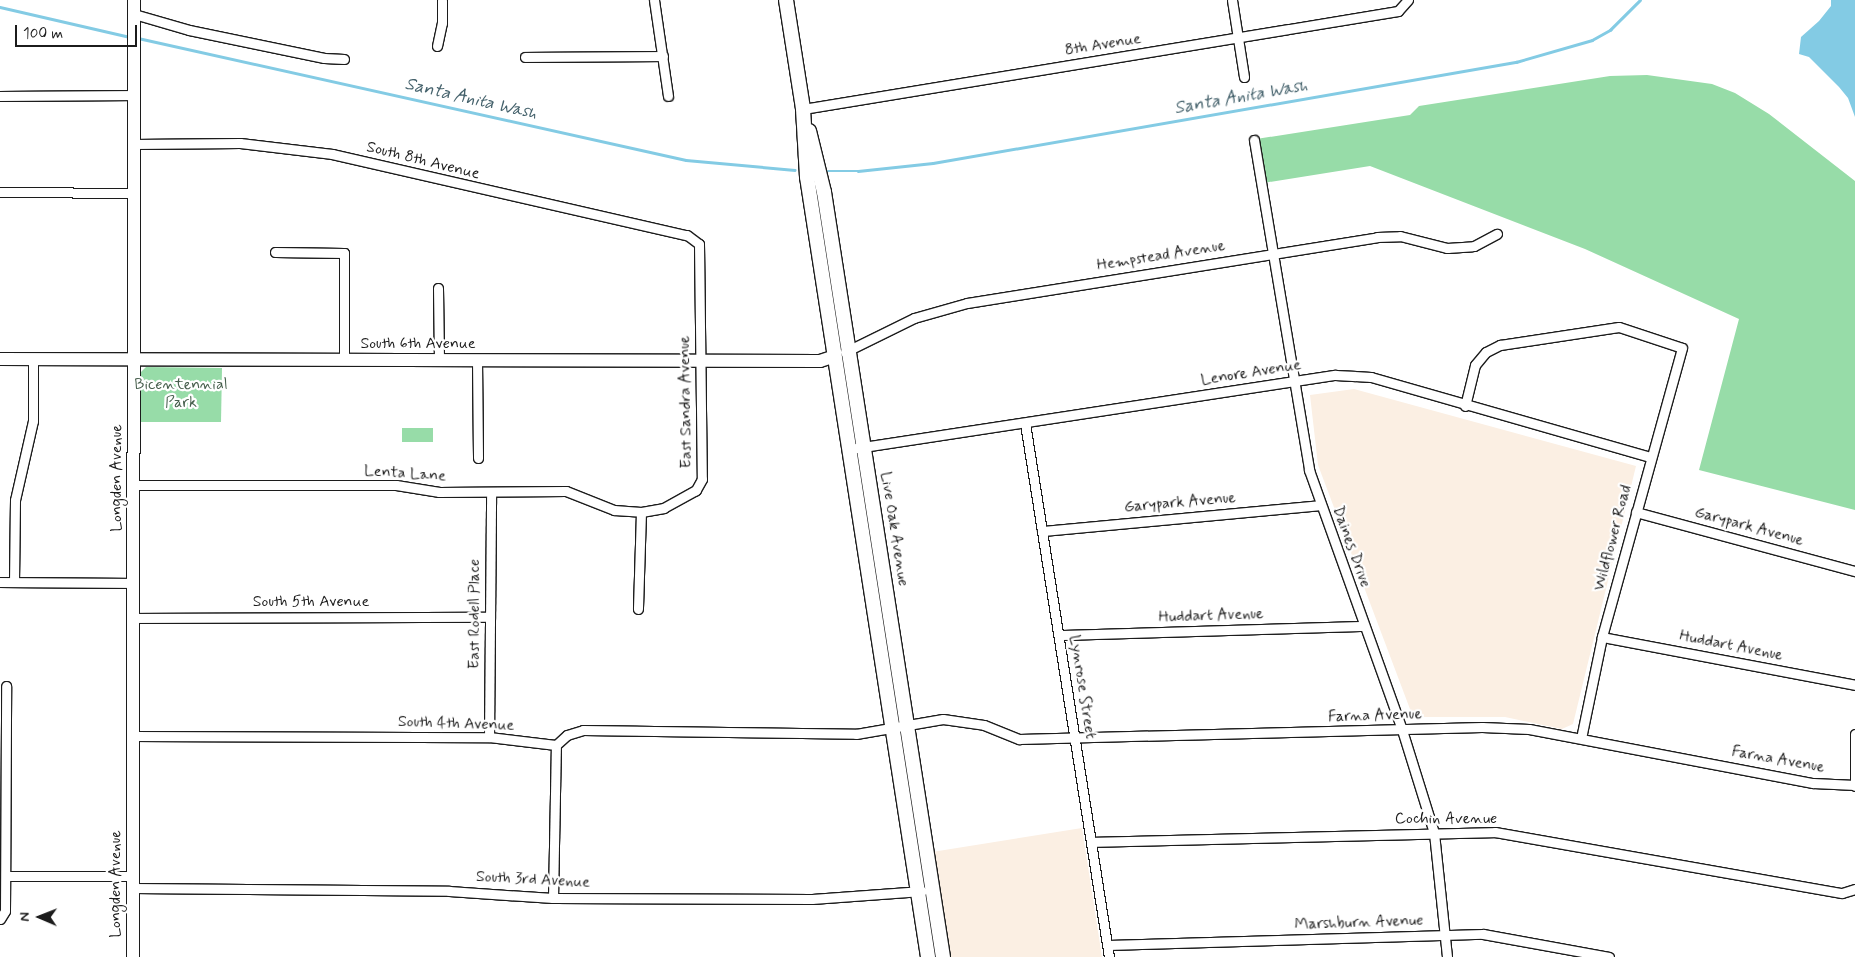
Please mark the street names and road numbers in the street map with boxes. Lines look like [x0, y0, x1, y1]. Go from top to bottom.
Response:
street label: 8th Avenue [1063, 29, 1143, 61]
street label: South 8th Avenue [364, 138, 482, 184]
street label: Hempstead Avenue [1096, 236, 1226, 276]
street label: South 6th Avenue [360, 334, 476, 354]
street label: East Sandra Avenue [675, 334, 697, 470]
street label: Lenore Avenue [1200, 356, 1302, 390]
street label: Longden Avenue [107, 422, 127, 534]
street label: Lenta Lane [364, 462, 446, 486]
street label: Live Oak Avenue [876, 471, 912, 587]
street label: Wildflower Road [1590, 483, 1636, 593]
street label: Garypark Avenue [1122, 488, 1238, 518]
street label: Garypark Avenue [1691, 503, 1807, 551]
street label: Daines Drive [1327, 504, 1375, 590]
street label: East Rodell Place [465, 559, 485, 669]
street label: South 5th Avenue [253, 592, 369, 612]
street label: Huddart Avenue [1156, 605, 1266, 627]
street label: Huddart Avenue [1676, 626, 1786, 666]
street label: Lynrose Street [1064, 632, 1100, 742]
street label: Farna Avenue [1326, 705, 1424, 727]
street label: South 4th Avenue [398, 712, 514, 736]
street label: Farna Avenue [1729, 742, 1827, 778]
street label: Cochin Avenue [1396, 809, 1496, 829]
street label: Longden Avenue [106, 828, 126, 940]
street label: South 3rd Avenue [475, 867, 591, 893]
street label: Marshburn Avenue [1293, 911, 1425, 935]

